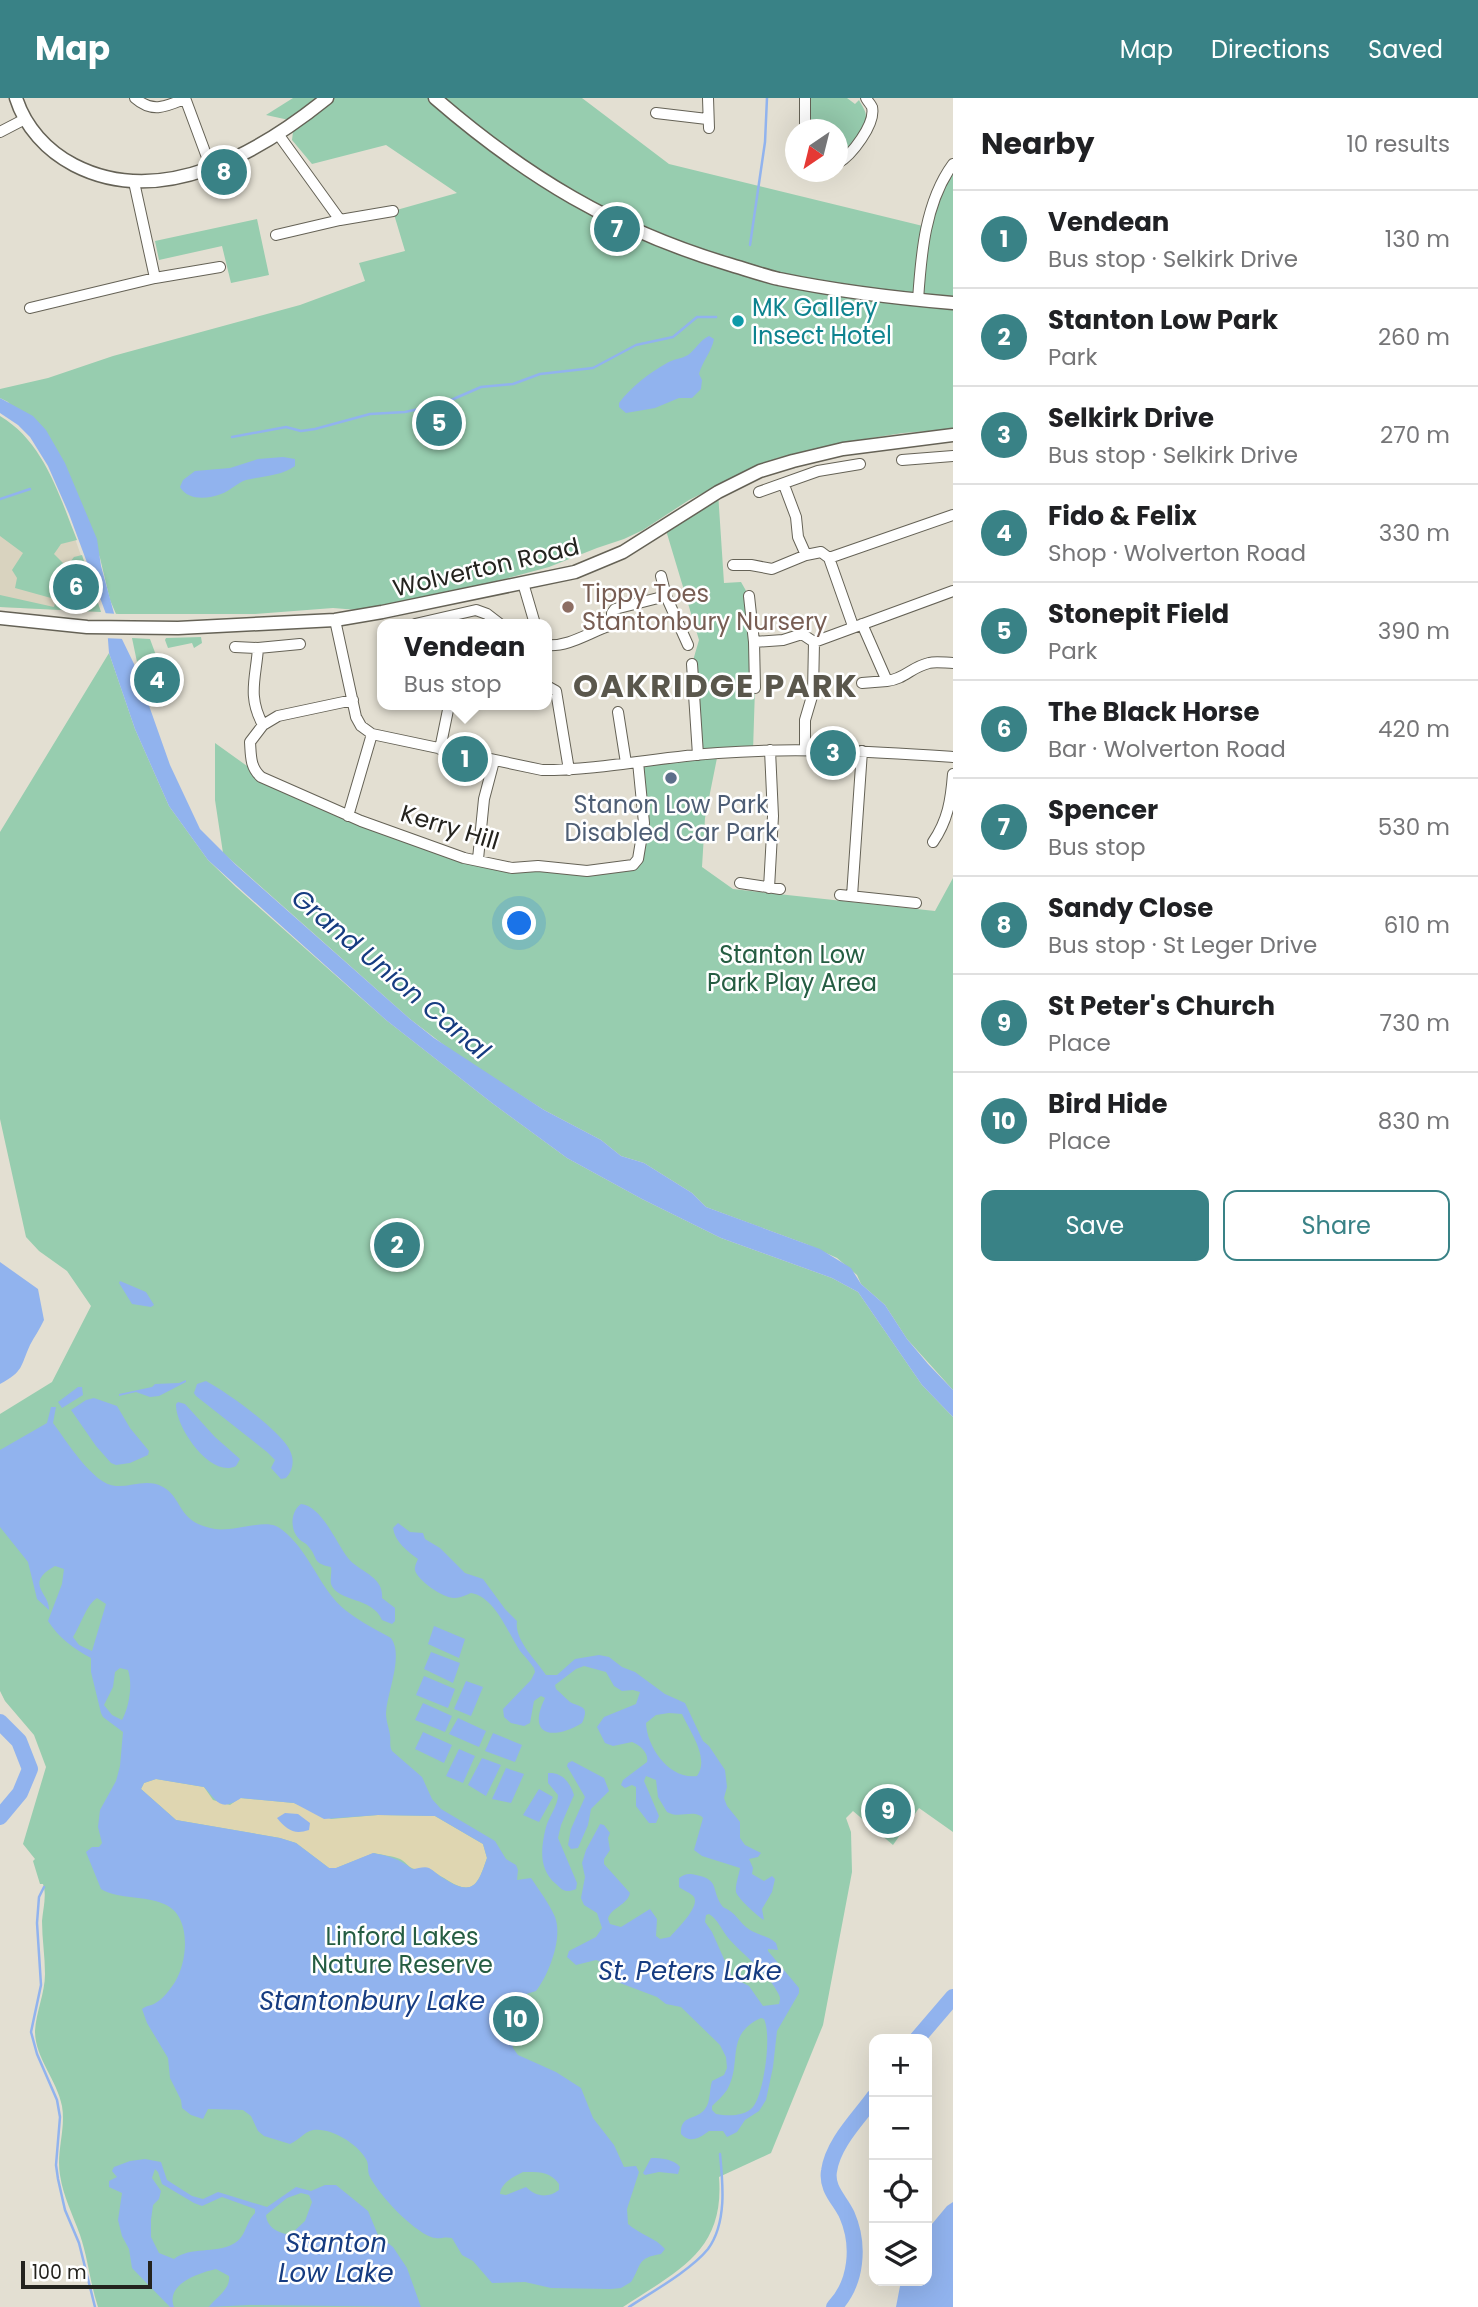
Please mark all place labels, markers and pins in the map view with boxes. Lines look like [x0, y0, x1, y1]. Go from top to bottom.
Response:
pin: 8 [201, 146, 247, 198]
pin: 7 [594, 203, 640, 255]
place label: MK Gallery Insect Hotel [752, 291, 892, 352]
marker: MK Gallery Insect Hotel [730, 313, 746, 329]
pin: 5 [416, 397, 462, 449]
pin: 6 [53, 561, 99, 613]
place label: Tippy Toes Stantonbury Nursery [582, 577, 828, 638]
marker: Tippy Toes Stantonbury Nursery [560, 599, 576, 615]
pin: 4 [134, 654, 180, 706]
pin: 3 [810, 727, 856, 779]
pin: 1 [442, 733, 488, 785]
marker: Stanon Low Park Disabled Car Park [663, 770, 679, 786]
place label: Stanon Low Park Disabled Car Park [565, 788, 778, 849]
pin: 2 [374, 1219, 420, 1271]
pin: 9 [865, 1785, 911, 1837]
pin: 10 [493, 1993, 539, 2045]

